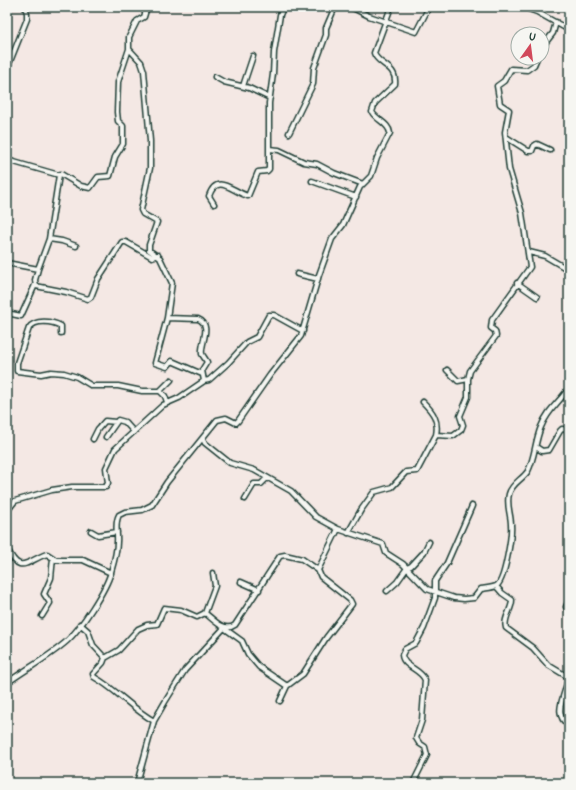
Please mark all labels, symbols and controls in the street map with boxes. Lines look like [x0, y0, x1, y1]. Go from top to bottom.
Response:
north arrow [510, 26, 550, 66]
text: U [528, 29, 537, 44]

